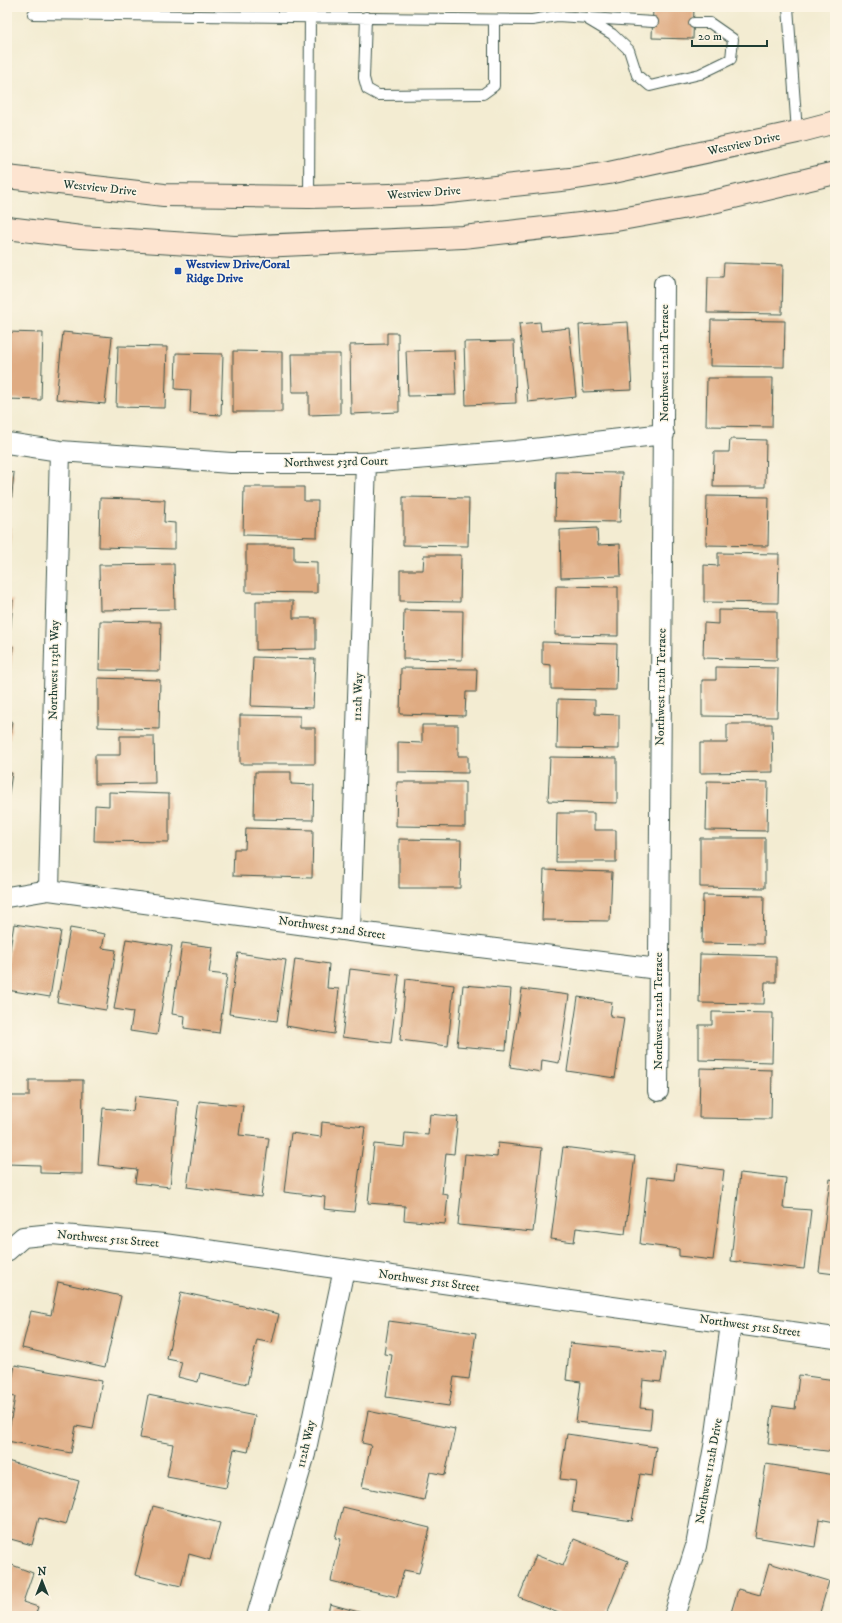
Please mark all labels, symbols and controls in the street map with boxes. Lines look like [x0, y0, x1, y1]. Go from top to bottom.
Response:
scale bar [692, 22, 767, 48]
text: 20 m [698, 29, 722, 44]
street label: Westview Drive [706, 129, 782, 159]
street label: Westview Drive [62, 177, 137, 199]
street label: Westview Drive [386, 183, 461, 203]
place label: Westview Drive/Coral Ridge Drive [185, 257, 290, 286]
marker: Westview Drive/Coral Ridge Drive [173, 266, 183, 276]
street label: Northwest 112th Terrace [657, 304, 672, 422]
street label: Northwest 53rd Court [284, 454, 388, 470]
street label: Northwest 113th Way [46, 620, 62, 720]
street label: Northwest 112th Terrace [652, 628, 670, 746]
street label: 112th Way [350, 672, 366, 721]
street label: Northwest 52nd Street [277, 913, 387, 943]
street label: Northwest 112th Terrace [651, 952, 666, 1070]
street label: Northwest 51st Street [56, 1227, 160, 1251]
street label: Northwest 51st Street [377, 1266, 481, 1296]
street label: Northwest 51st Street [698, 1311, 802, 1341]
street label: Northwest 112th Drive [692, 1417, 726, 1525]
street label: 112th Way [293, 1418, 319, 1469]
north arrow [22, 1561, 62, 1601]
text: N [37, 1565, 47, 1579]

